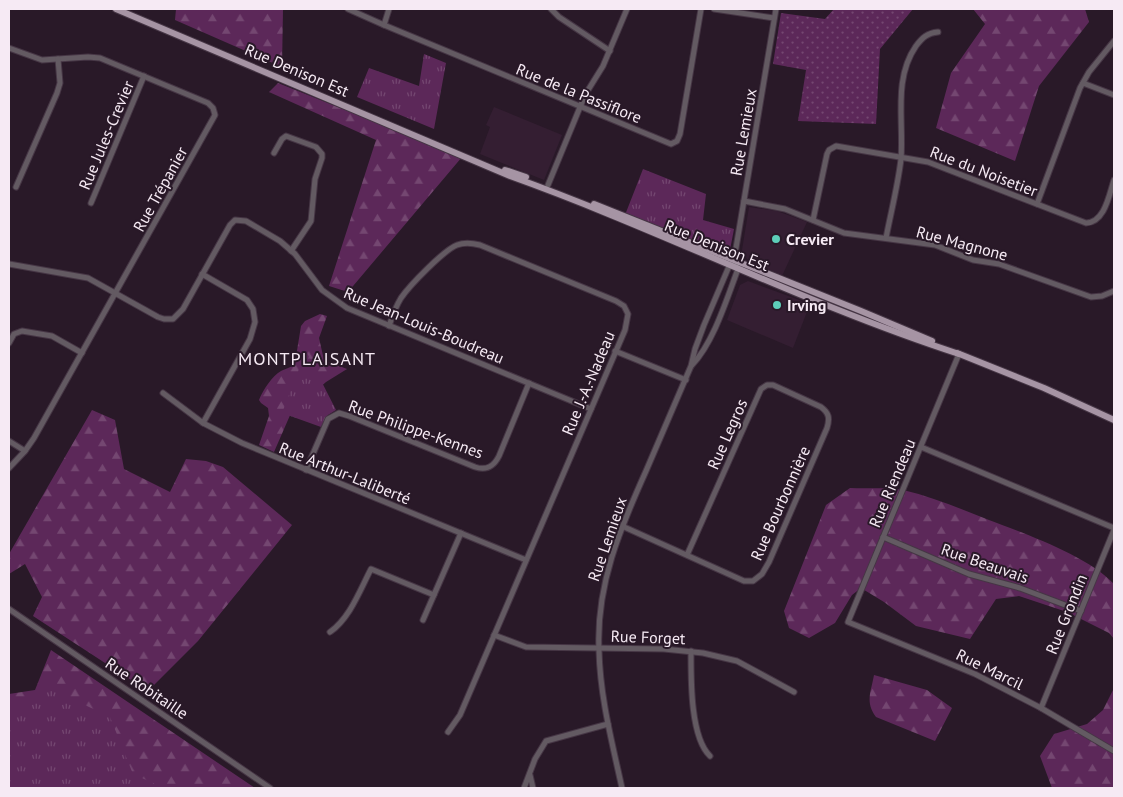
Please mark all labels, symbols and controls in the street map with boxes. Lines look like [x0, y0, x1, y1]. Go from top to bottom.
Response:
street label: Rue Denison Est [242, 39, 353, 101]
street label: Rue de la Passiflore [513, 59, 645, 127]
street label: Rue Jules-Crevier [74, 77, 138, 193]
street label: Rue Lemieux [726, 87, 760, 177]
street label: Rue du Noisetier [927, 141, 1041, 201]
street label: Rue Trépanier [129, 143, 192, 235]
street label: Rue Denison Est [662, 215, 773, 275]
street label: Rue Magnone [914, 221, 1010, 265]
place label: Crevier [786, 229, 834, 249]
marker: Crevier [770, 233, 782, 245]
street label: Rue Jean-Louis-Boudreau [341, 282, 507, 368]
place label: Irving [787, 295, 826, 315]
marker: Irving [771, 299, 783, 311]
street label: Rue J.-A.-Nadeau [557, 328, 619, 438]
district label: MONTPLAISANT [238, 347, 376, 370]
street label: Rue Philippe-Kennes [346, 395, 486, 463]
street label: Rue Legros [703, 395, 751, 472]
street label: Rue Riendeau [864, 436, 920, 530]
street label: Rue Arthur-Laliberté [276, 437, 414, 509]
street label: Rue Bourbonnière [746, 443, 814, 563]
street label: Rue Lemieux [583, 494, 631, 584]
street label: Rue Beauvais [939, 539, 1032, 587]
street label: Rue Grondin [1041, 571, 1091, 657]
street label: Rue Forget [610, 626, 686, 648]
street label: Rue Marcil [953, 644, 1027, 694]
street label: Rue Robitaille [102, 653, 192, 723]

